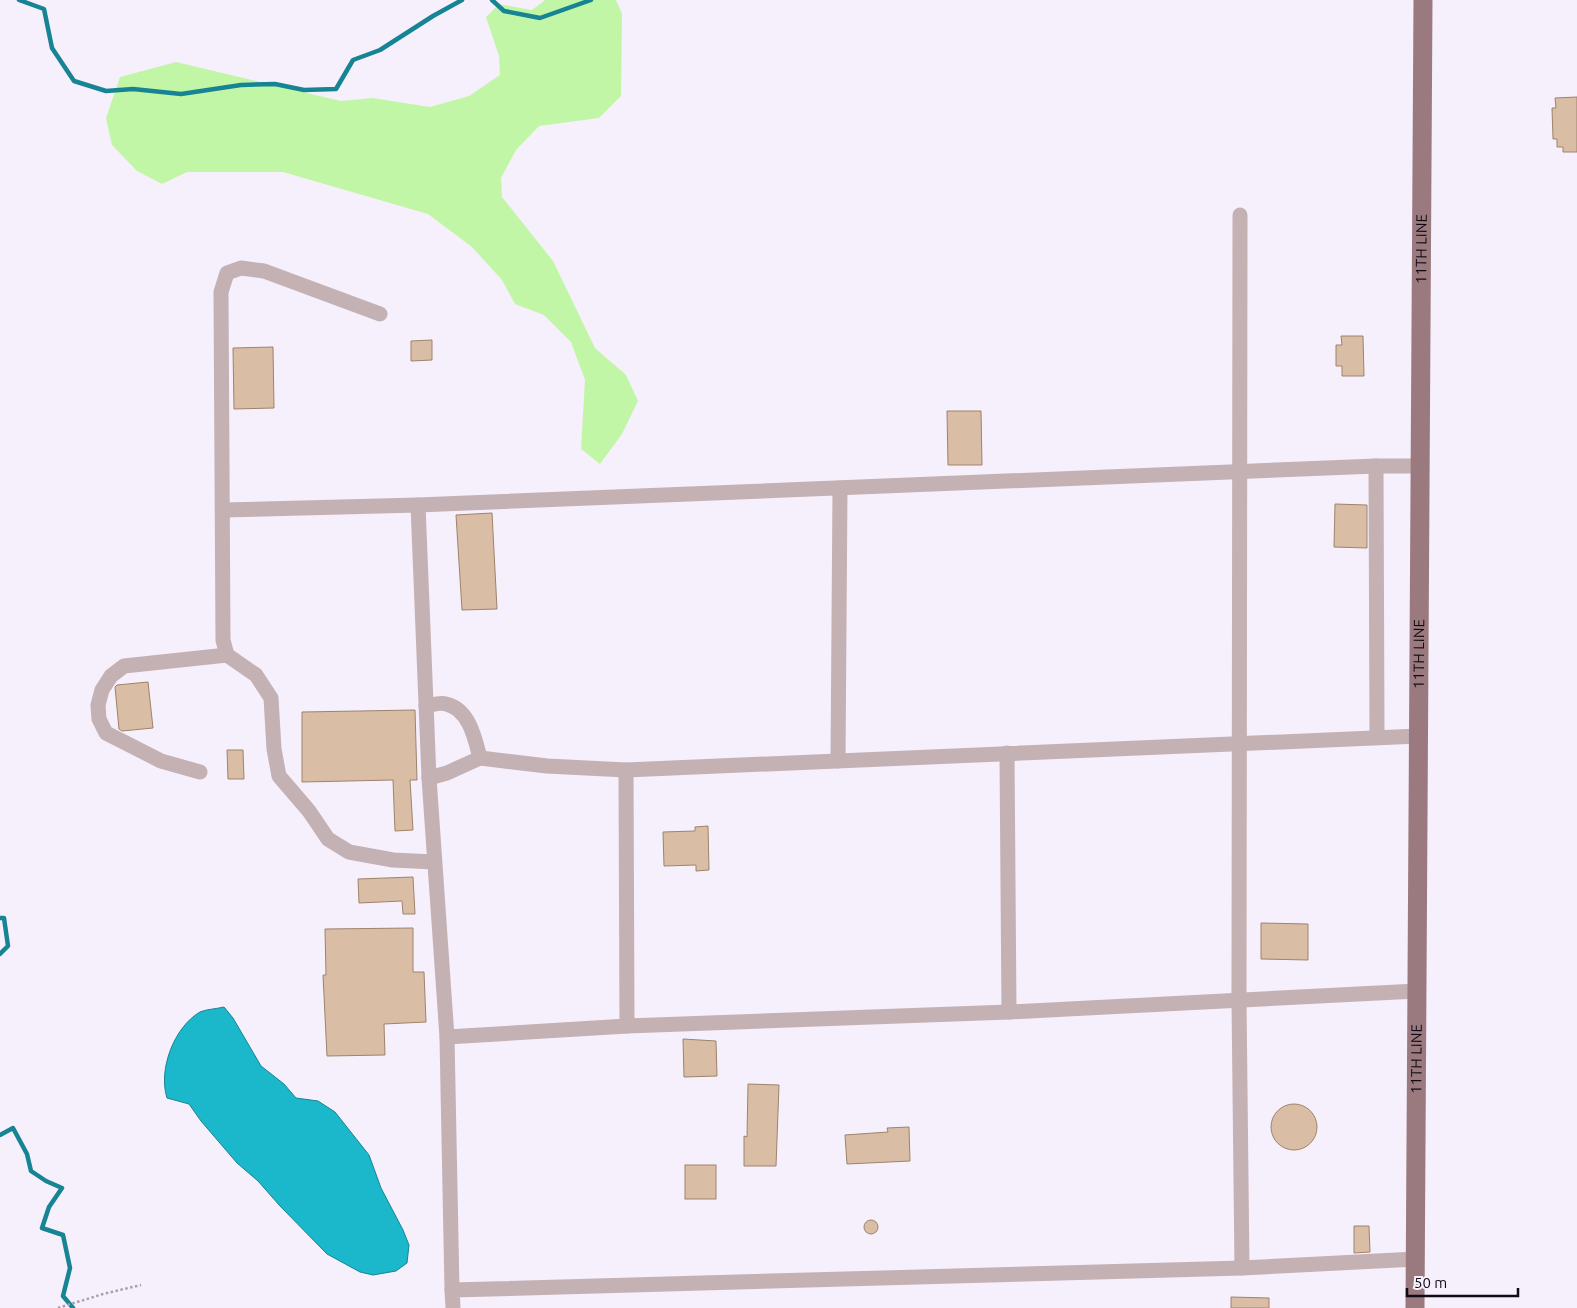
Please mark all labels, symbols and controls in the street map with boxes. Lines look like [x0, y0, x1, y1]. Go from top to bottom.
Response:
street label: 11TH LINE [1412, 214, 1430, 284]
street label: 11TH LINE [1410, 619, 1427, 689]
street label: 11TH LINE [1407, 1024, 1425, 1094]
scale bar [1407, 1266, 1518, 1298]
text: 50 m [1414, 1274, 1447, 1291]

